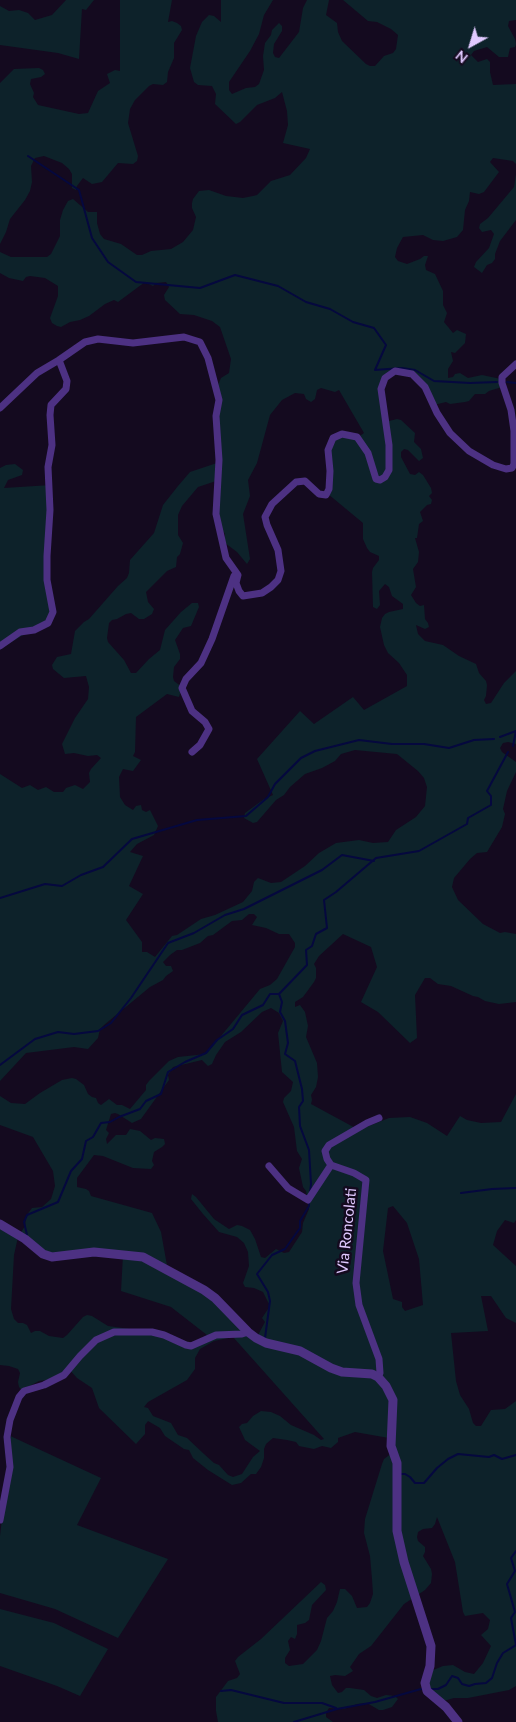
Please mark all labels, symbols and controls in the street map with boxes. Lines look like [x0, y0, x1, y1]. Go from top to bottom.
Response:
north arrow [446, 20, 496, 70]
text: N [452, 47, 471, 67]
street label: Via Roncolati [334, 1187, 360, 1275]

